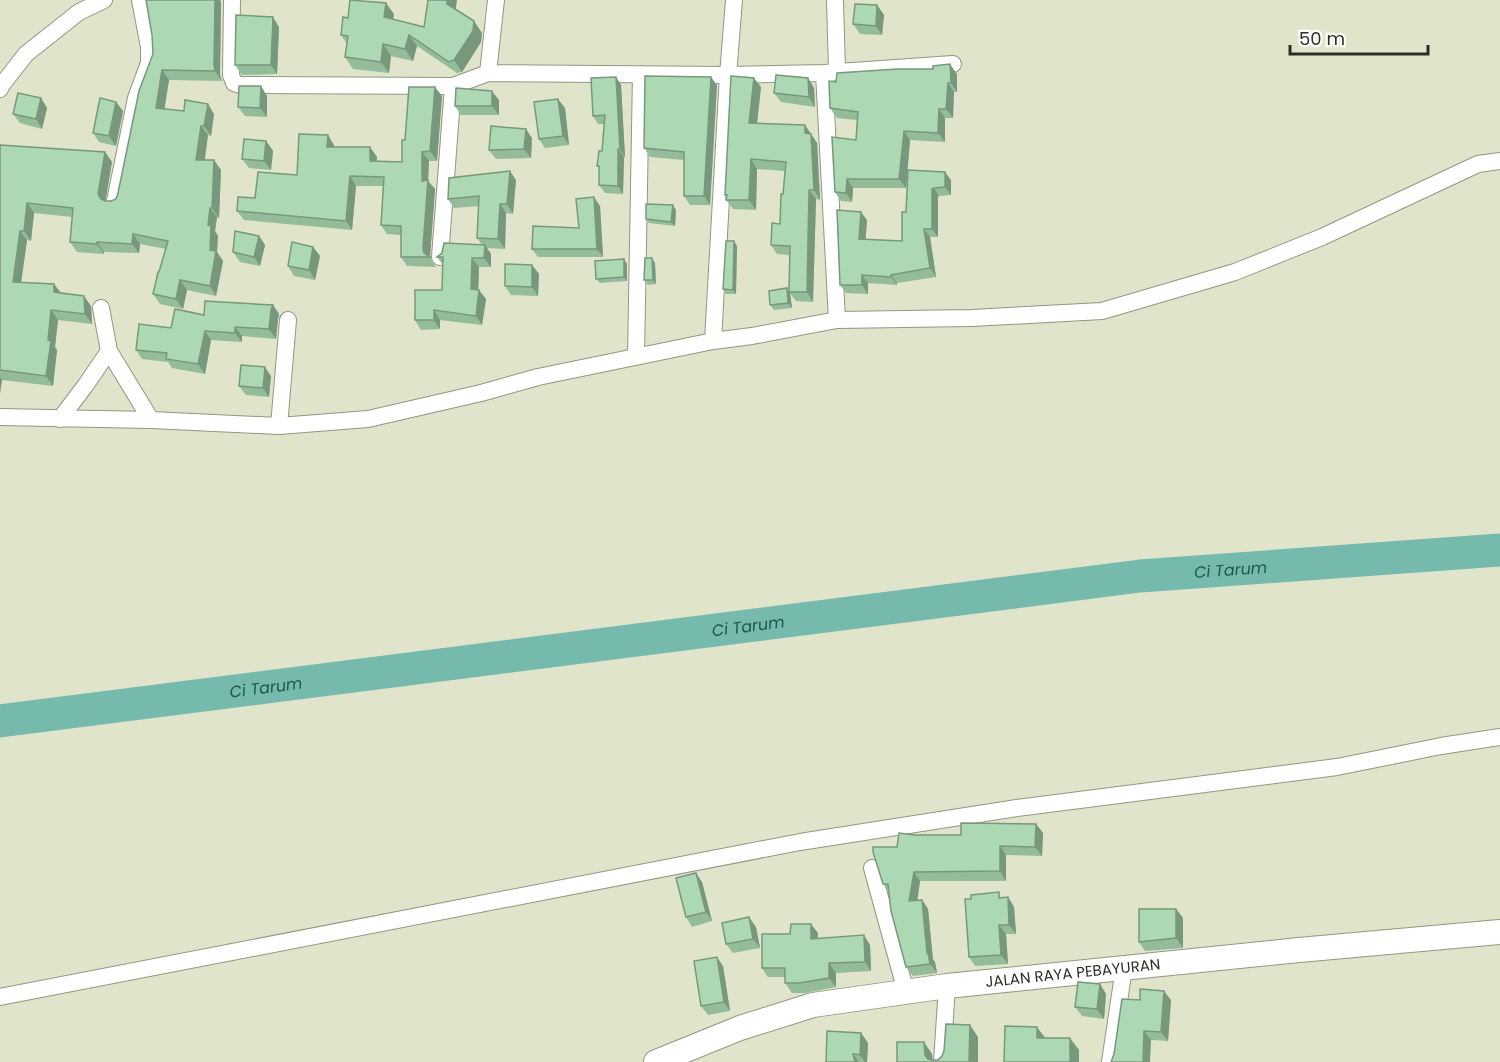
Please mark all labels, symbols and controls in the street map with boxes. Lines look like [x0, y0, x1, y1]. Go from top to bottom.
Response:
scale bar [1290, 18, 1428, 56]
text: 50 m [1299, 26, 1345, 51]
water label: Ci Tarum [1193, 556, 1268, 584]
water label: Ci Tarum [710, 610, 786, 642]
water label: Ci Tarum [228, 672, 304, 704]
street label: JALAN RAYA PEBAYURAN [984, 953, 1161, 992]

